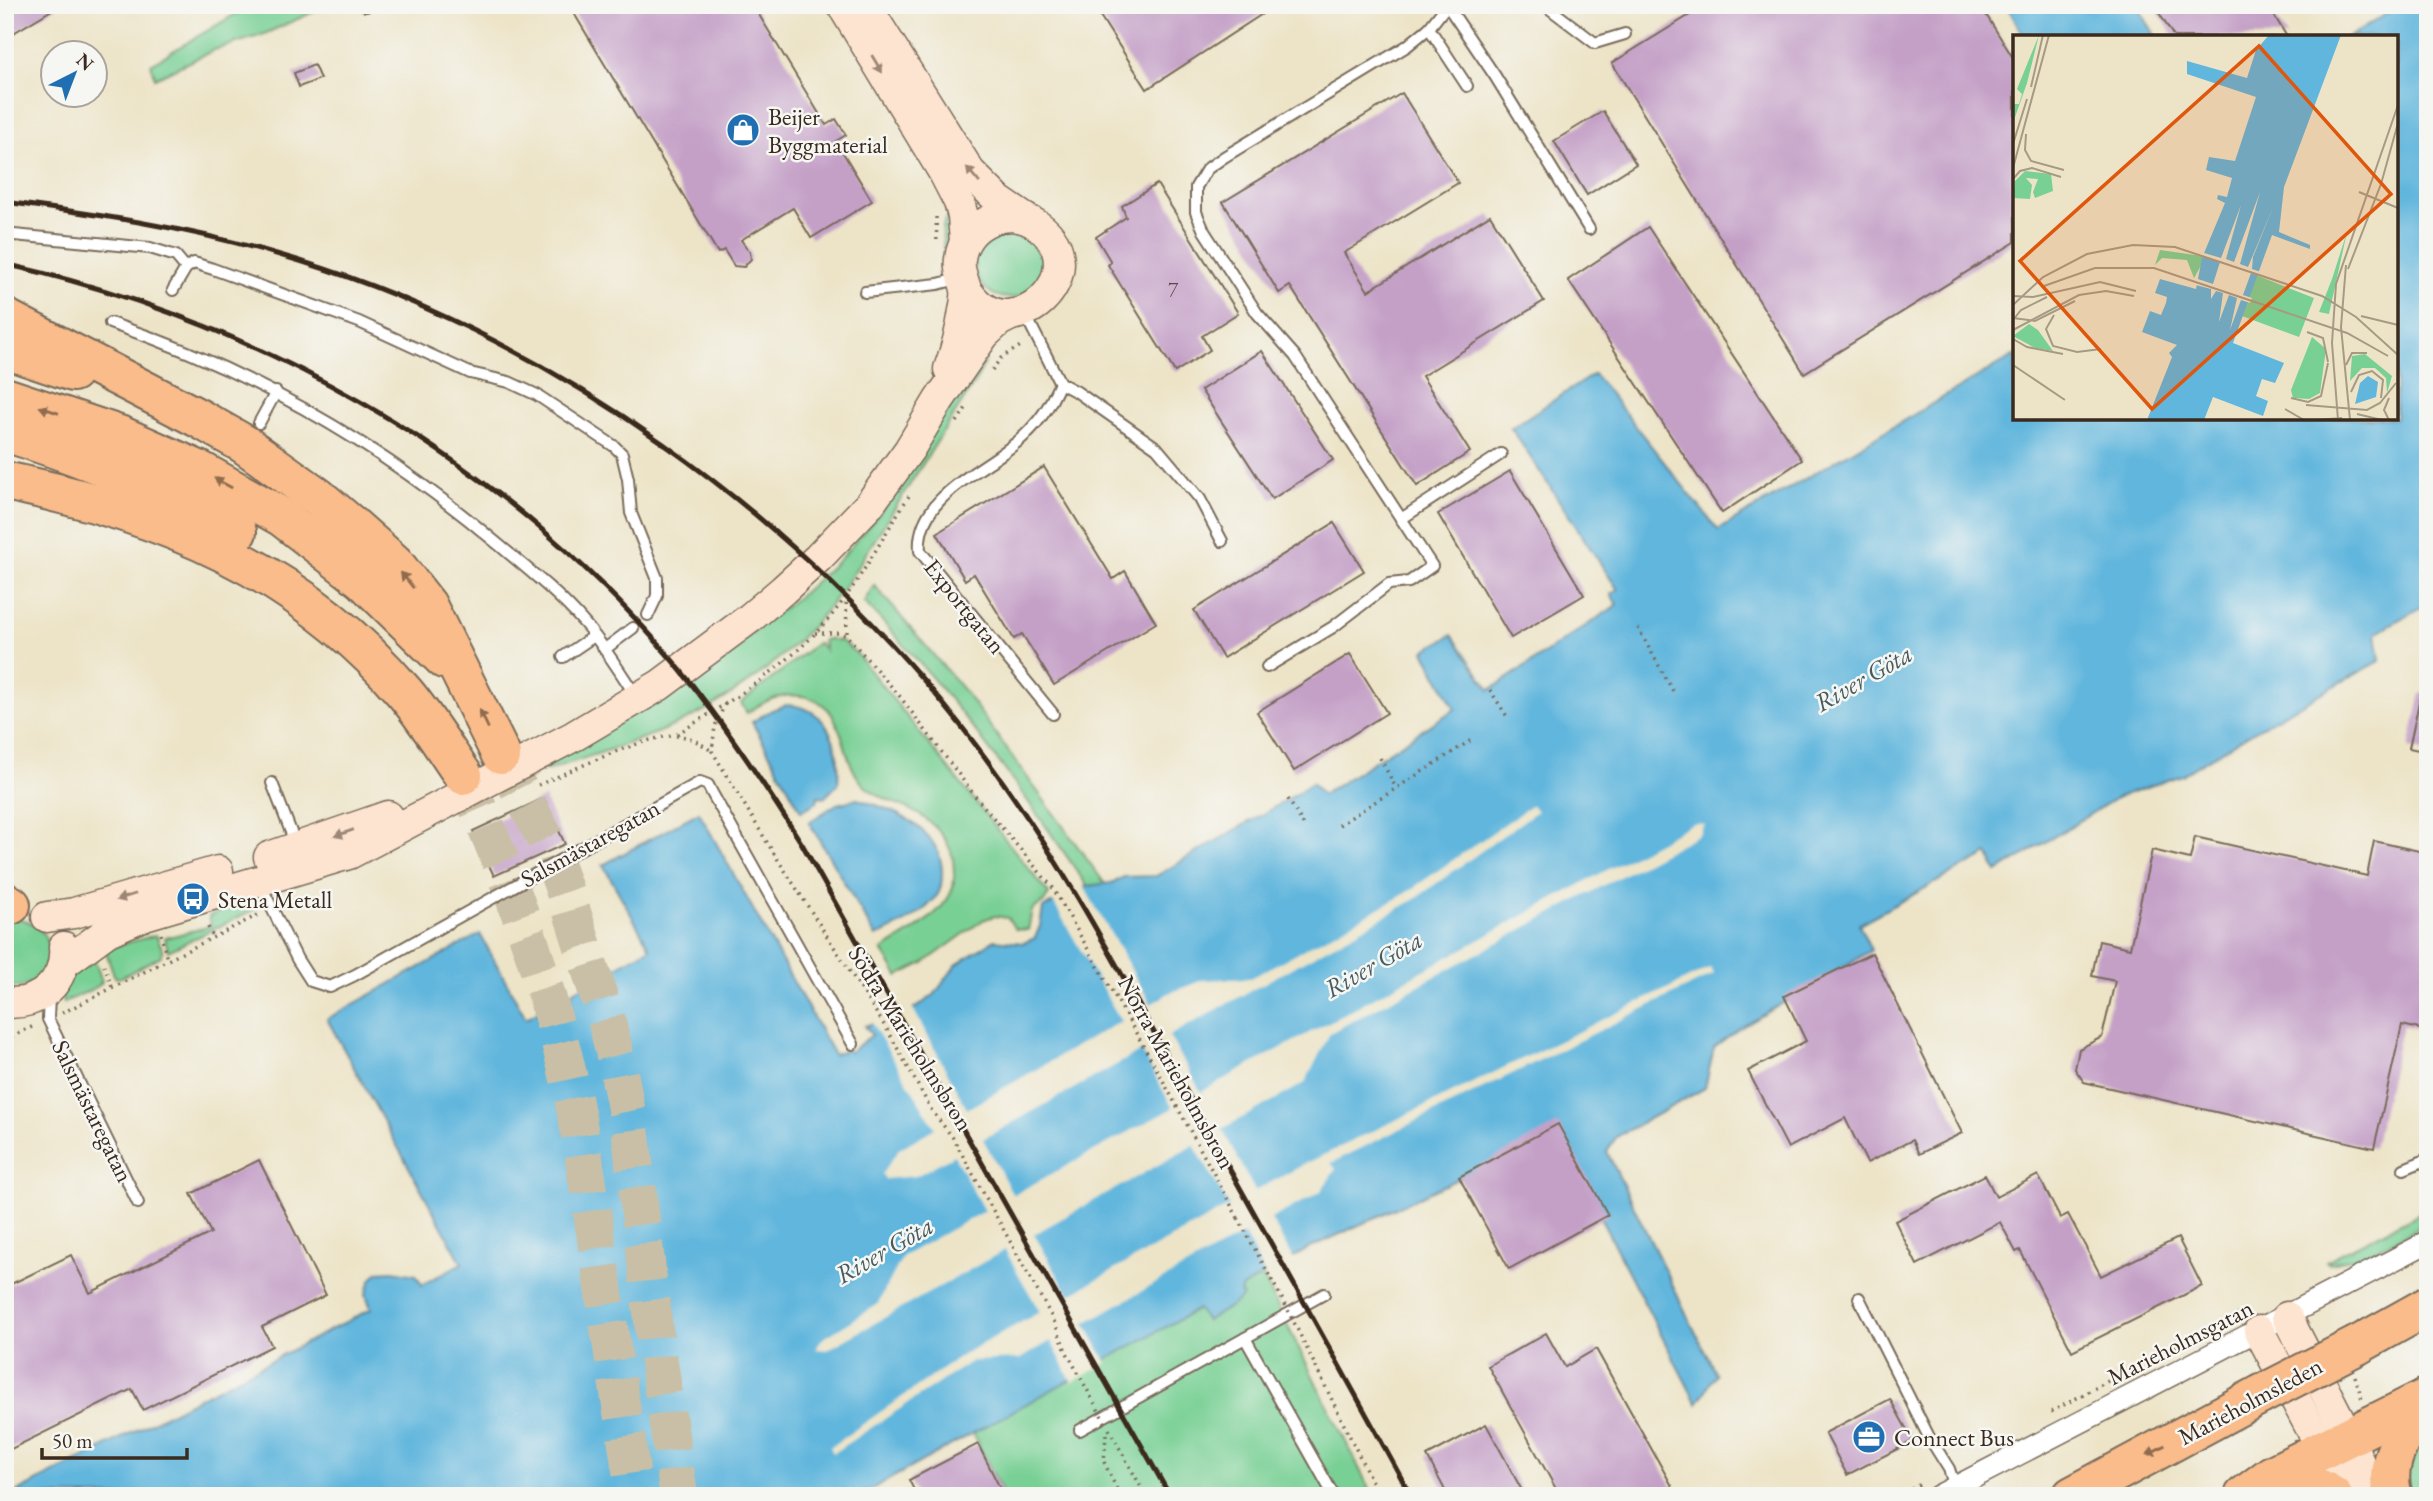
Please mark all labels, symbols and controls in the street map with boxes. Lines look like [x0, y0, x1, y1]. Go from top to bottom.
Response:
inset map [2013, 35, 2398, 420]
north arrow [38, 38, 108, 108]
text: N [71, 47, 100, 77]
one-way arrow [871, 54, 883, 73]
place label: Beijer Byggmaterial [768, 101, 888, 160]
shop icon: Beijer Byggmaterial [724, 111, 762, 149]
one-way arrow [965, 166, 980, 184]
house number: 7 [1168, 276, 1179, 303]
one-way arrow [39, 404, 60, 415]
one-way arrow [213, 477, 232, 489]
street label: Exportgatan [917, 552, 1013, 660]
one-way arrow [400, 571, 415, 589]
water label: River Göta [1808, 636, 1918, 720]
one-way arrow [478, 709, 490, 729]
street label: Salsmästaregatan [515, 792, 665, 894]
one-way arrow [333, 828, 354, 839]
bus stop icon: Stena Metall [174, 880, 212, 918]
place label: Stena Metall [218, 884, 332, 915]
one-way arrow [115, 892, 136, 903]
water label: River Göta [1318, 922, 1428, 1006]
street label: Södra Marieholmsbron [842, 940, 981, 1137]
street label: Norra Marieholmsbron [1111, 970, 1243, 1174]
street label: Salsmästaregatan [45, 1035, 141, 1188]
water label: River Göta [829, 1208, 939, 1292]
street label: Marieholmsgatan [2102, 1292, 2259, 1392]
street label: Marieholmsleden [2172, 1350, 2328, 1452]
scale bar [42, 1417, 187, 1461]
office icon: Connect Bus [1850, 1418, 1888, 1456]
place label: Connect Bus [1894, 1422, 2014, 1453]
text: 50 m [52, 1427, 93, 1454]
one-way arrow [2147, 1444, 2166, 1456]

